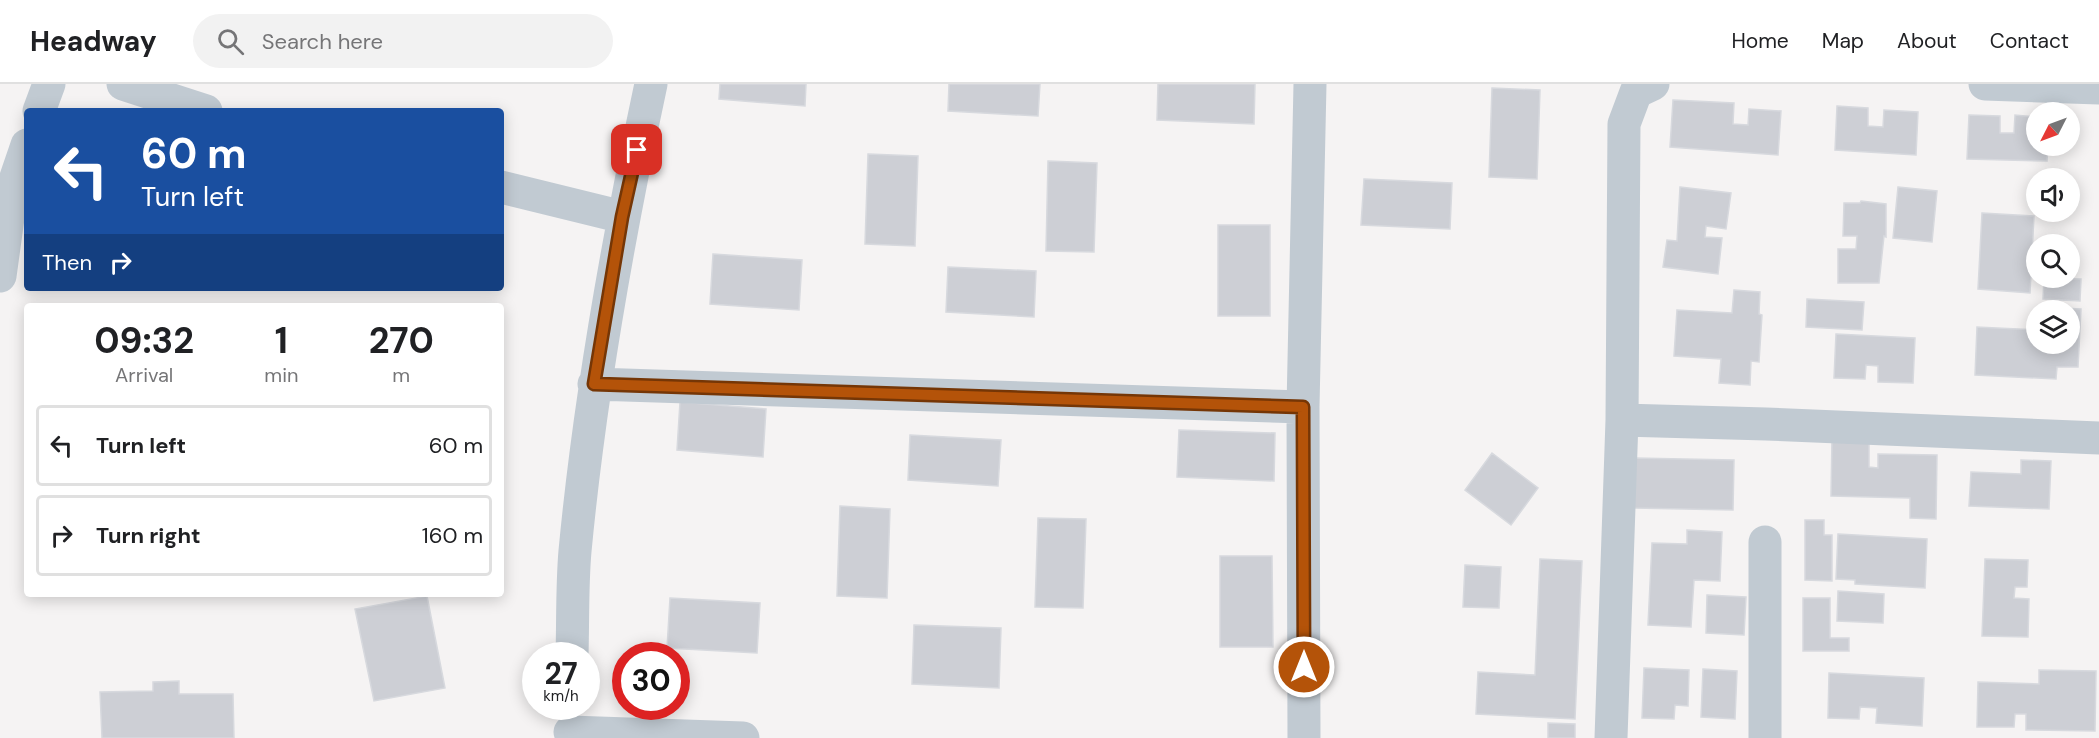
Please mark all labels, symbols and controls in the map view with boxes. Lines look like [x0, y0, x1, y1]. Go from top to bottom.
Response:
search box [193, 14, 613, 68]
text: Headway [30, 23, 157, 60]
icon: search [214, 25, 247, 58]
text: Search here [262, 27, 383, 56]
text: Home [1731, 27, 1789, 55]
text: Map [1822, 27, 1864, 55]
text: About [1897, 27, 1957, 55]
text: Contact [1990, 27, 2069, 55]
north arrow [2026, 102, 2080, 156]
map controls [2026, 102, 2080, 354]
pin [611, 124, 662, 175]
text: 60 m [141, 126, 247, 181]
icon: left [42, 132, 120, 210]
icon: arrive [620, 133, 653, 166]
button: sound [2026, 168, 2080, 222]
text: Turn left [141, 179, 244, 214]
button: search [2026, 234, 2080, 288]
icon: right [104, 246, 137, 279]
text: Then [42, 248, 92, 277]
button: layers [2026, 300, 2080, 354]
text: 09:32 [94, 317, 194, 364]
text: 1 [275, 317, 288, 364]
text: 270 [369, 317, 434, 364]
text: Arrival [115, 362, 173, 388]
text: min [264, 362, 298, 388]
text: m [392, 362, 410, 388]
icon: left [45, 429, 78, 462]
text: Turn left [96, 431, 186, 460]
text: 60 m [429, 431, 483, 460]
icon: right [45, 519, 78, 552]
text: Turn right [96, 521, 201, 550]
text: 160 m [422, 521, 483, 550]
position arrow [1272, 635, 1336, 699]
speed limit sign: 30 [612, 642, 690, 720]
text: 27 [544, 654, 578, 693]
text: km/h [543, 686, 579, 706]

